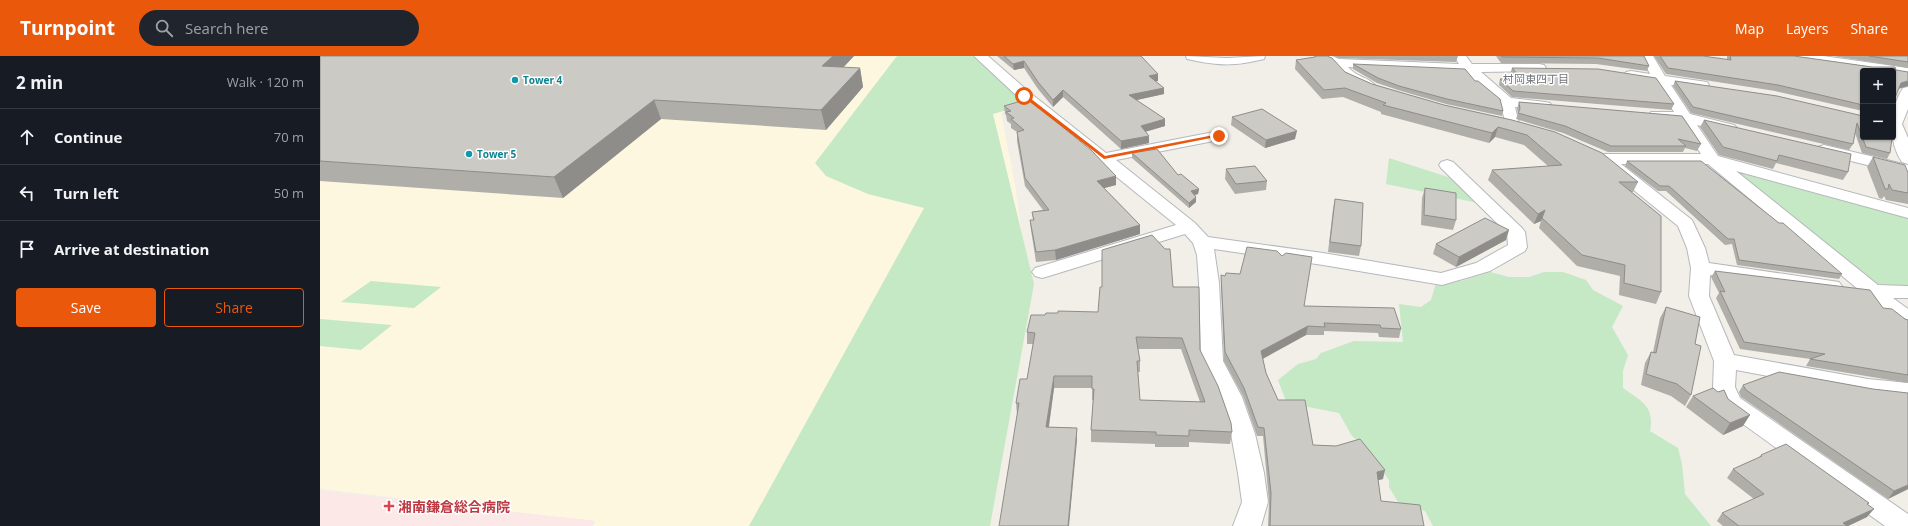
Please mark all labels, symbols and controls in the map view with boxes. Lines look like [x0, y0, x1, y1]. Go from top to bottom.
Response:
search box [139, 10, 419, 46]
text: Turnpoint [20, 15, 115, 41]
icon: search [153, 17, 175, 39]
text: Search here [185, 18, 269, 38]
text: Map [1735, 19, 1764, 38]
text: Layers [1786, 19, 1828, 38]
text: Share [1850, 19, 1888, 38]
map controls [1860, 68, 1896, 140]
button: + [1860, 68, 1896, 104]
text: 2 min [16, 71, 63, 94]
district label: 村岡東四丁目 [1503, 71, 1569, 86]
text: Walk · 120 m [227, 73, 304, 91]
place label: Tower 4 [523, 73, 563, 87]
marker: Tower 4 [510, 75, 520, 85]
route start [1015, 87, 1033, 105]
button: − [1860, 104, 1896, 140]
icon: ahead [16, 126, 38, 148]
text: Continue [54, 127, 122, 147]
route end [1210, 127, 1228, 145]
text: 70 m [274, 128, 304, 146]
place label: Tower 5 [477, 147, 517, 161]
marker: Tower 5 [464, 149, 474, 159]
icon: left [16, 182, 38, 204]
text: Turn left [54, 183, 119, 203]
text: 50 m [274, 184, 304, 202]
icon: arrive [16, 238, 38, 260]
text: Arrive at destination [54, 239, 209, 259]
button: Save [16, 288, 156, 327]
button: Share [164, 288, 304, 327]
place label: 湘南鎌倉総合病院 [398, 497, 510, 516]
marker: 湘南鎌倉総合病院 [383, 500, 395, 512]

